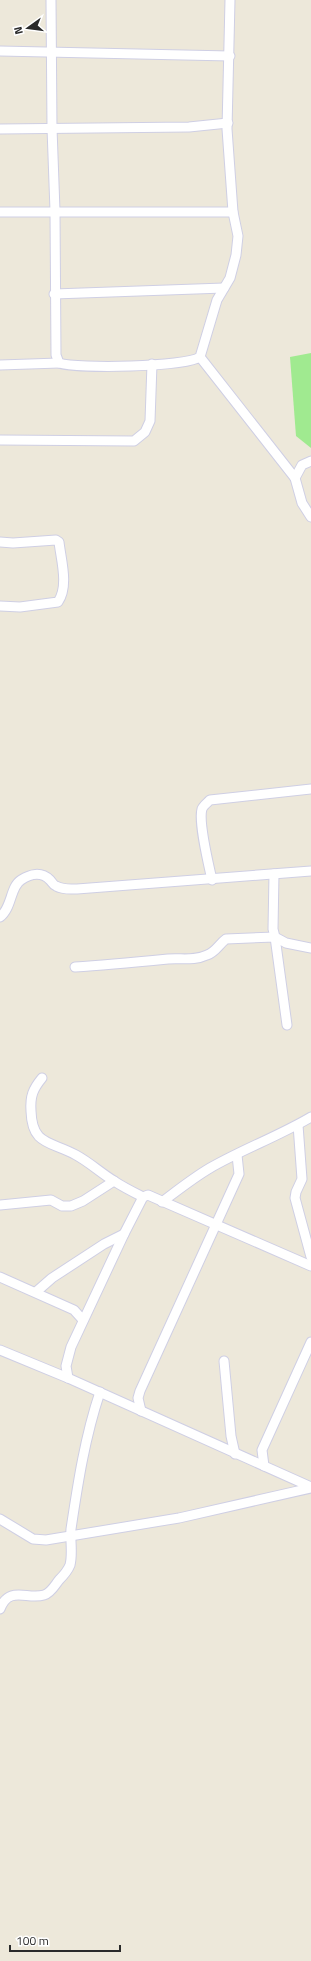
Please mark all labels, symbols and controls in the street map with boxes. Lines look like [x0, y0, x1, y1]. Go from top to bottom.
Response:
north arrow [8, 8, 48, 48]
text: N [10, 25, 27, 36]
scale bar [10, 1927, 120, 1953]
text: 100 m [16, 1931, 49, 1950]

